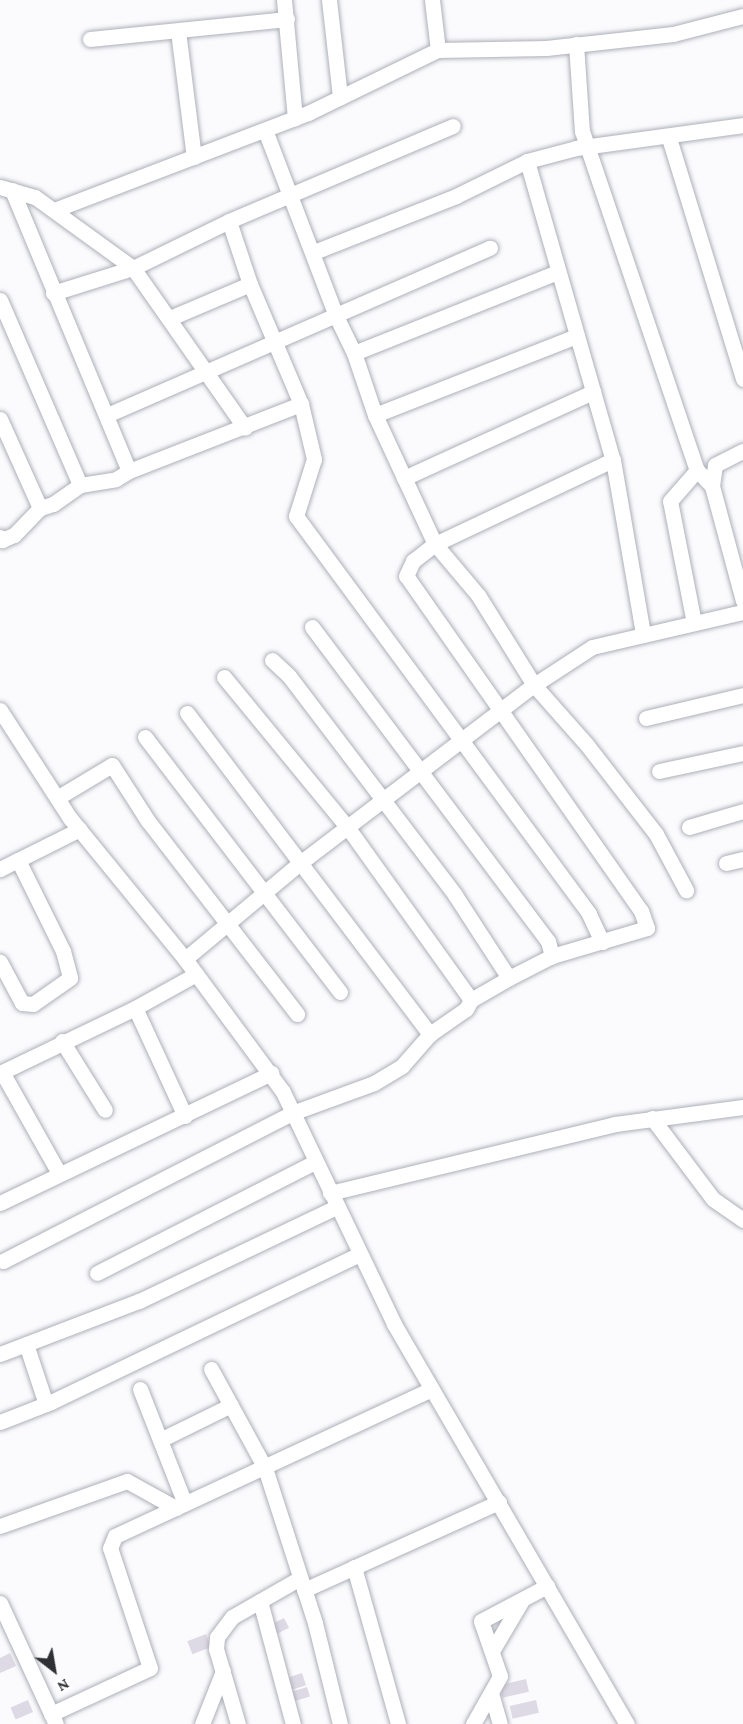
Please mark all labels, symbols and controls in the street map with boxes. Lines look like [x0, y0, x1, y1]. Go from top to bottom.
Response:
north arrow [24, 1640, 84, 1700]
text: N [54, 1676, 73, 1696]

